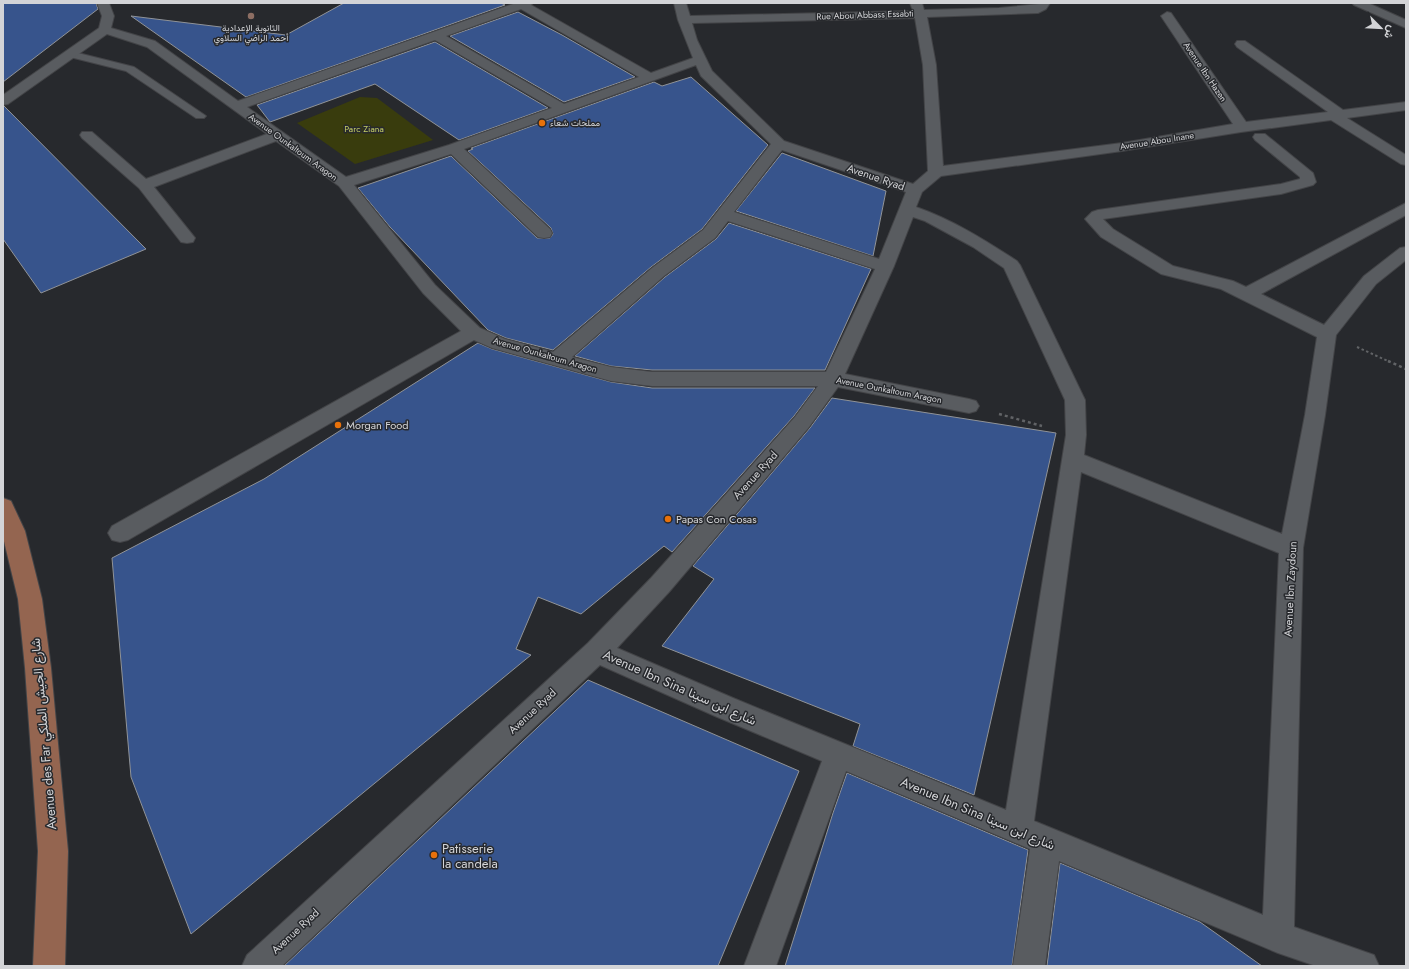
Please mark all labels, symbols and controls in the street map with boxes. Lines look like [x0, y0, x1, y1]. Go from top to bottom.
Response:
street label: Rue Abou Abbass Essabti [816, 6, 914, 23]
north arrow [1361, 8, 1401, 48]
marker: الثانوية الإعدادية أحمد الراضي السلاوي [246, 11, 256, 21]
place label: الثانوية الإعدادية أحمد الراضي السلاوي [214, 21, 288, 45]
text: ش [1380, 23, 1400, 41]
street label: Avenue Ibn Hazen [1181, 39, 1230, 104]
street label: Avenue Ounkaltoum Aragon [246, 110, 341, 184]
place label: مملحات شعاء [550, 116, 600, 129]
marker: مملحات شعاء [537, 118, 547, 128]
park label: Parc Ziana [344, 122, 384, 135]
street label: Avenue Abou Inane [1119, 128, 1195, 153]
street label: Avenue Ryad [845, 160, 907, 194]
street label: Avenue Ounkaltoum Aragon [492, 333, 599, 376]
street label: Avenue Ounkaltoum Aragon [835, 373, 943, 406]
place label: Morgan Food [346, 417, 409, 433]
marker: Morgan Food [333, 420, 343, 430]
street label: Avenue Ryad [729, 447, 781, 503]
place label: Papas Con Cosas [676, 511, 757, 527]
marker: Papas Con Cosas [663, 514, 673, 524]
street label: Avenue Ibn Zaydoun [1280, 541, 1300, 637]
street label: Avenue des Far شارع الجيش الملكي [26, 637, 62, 831]
street label: Avenue Ibn Sina شارع ابن سينا [600, 645, 760, 730]
street label: Avenue Ryad [505, 685, 559, 737]
street label: Avenue Ibn Sina شارع ابن سينا [898, 772, 1058, 855]
place label: Patisserie la candela [442, 839, 498, 873]
marker: Patisserie la candela [429, 850, 439, 860]
street label: Avenue Ryad [268, 905, 322, 957]

